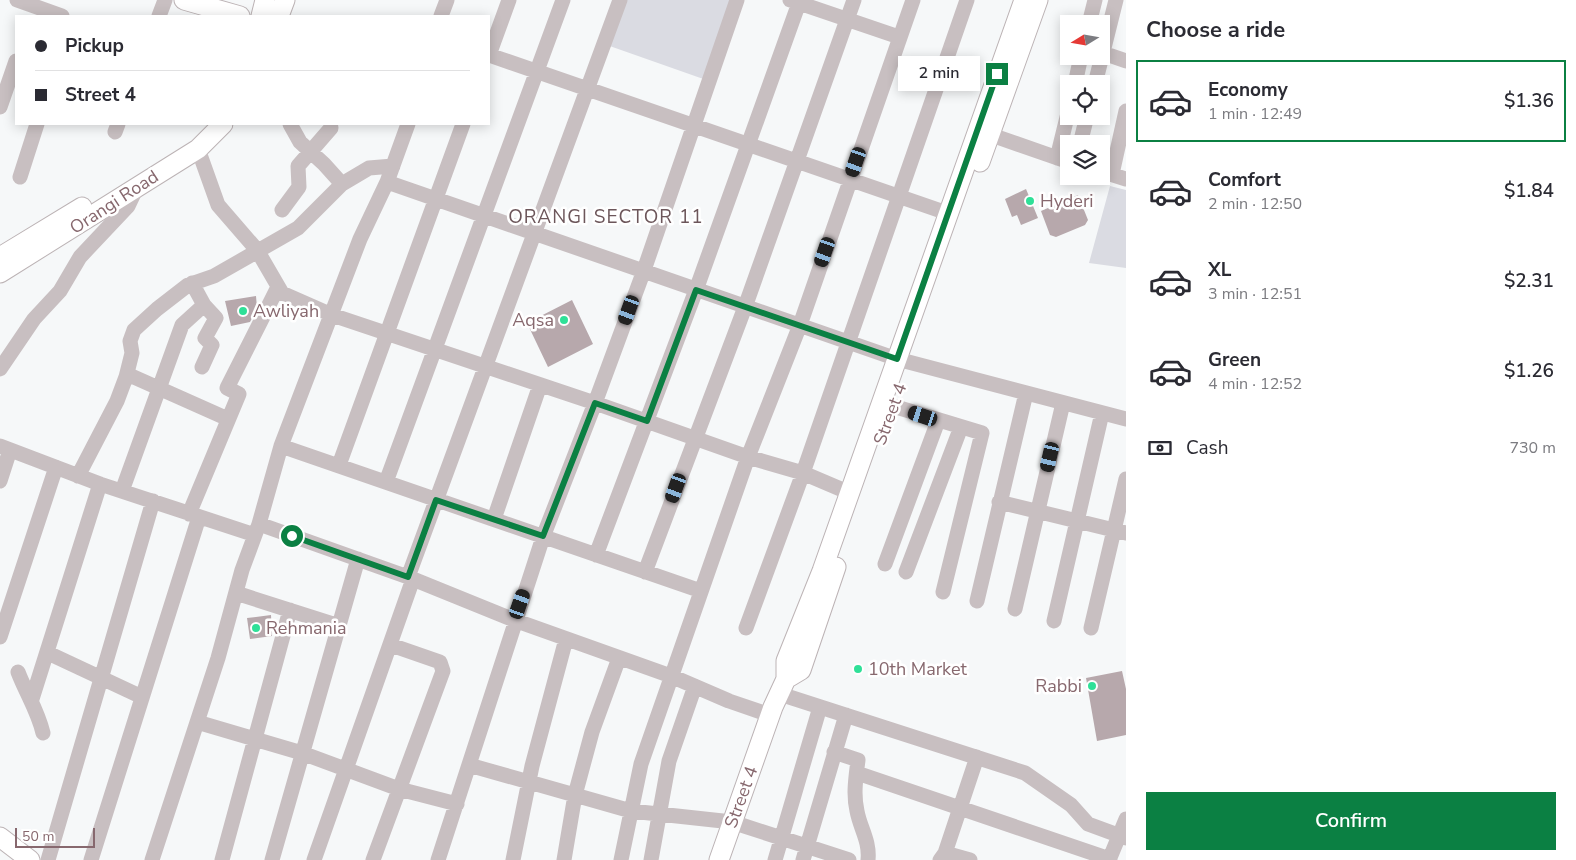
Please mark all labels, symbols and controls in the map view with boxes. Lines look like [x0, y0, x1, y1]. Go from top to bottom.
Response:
north arrow [1060, 15, 1110, 65]
map controls [1060, 15, 1110, 185]
text: Choose a ride [1146, 15, 1285, 45]
text: Pickup [65, 33, 124, 59]
callout: 2 min [897, 56, 980, 92]
text: 2 min [919, 62, 959, 84]
route end [986, 63, 1008, 85]
button: locate [1060, 75, 1110, 125]
text: Economy [1208, 77, 1288, 103]
icon: car [1148, 79, 1193, 124]
text: Street 4 [65, 82, 136, 108]
text: $1.36 [1504, 88, 1554, 114]
text: 1 min · 12:49 [1208, 103, 1302, 125]
button: layers [1060, 135, 1110, 185]
car [844, 145, 867, 179]
street label: Orangi Road [65, 164, 163, 240]
text: Comfort [1208, 167, 1281, 193]
icon: car [1148, 169, 1193, 214]
text: $1.84 [1504, 178, 1554, 204]
place label: Hyderi [1040, 189, 1094, 213]
text: 2 min · 12:50 [1208, 193, 1302, 215]
marker: Hyderi [1024, 195, 1036, 207]
district label: ORANGI SECTOR 11 [508, 204, 704, 230]
car [813, 235, 836, 269]
text: XL [1208, 257, 1231, 283]
icon: car [1148, 259, 1193, 304]
text: $2.31 [1504, 268, 1554, 294]
text: 3 min · 12:51 [1208, 283, 1302, 305]
car [616, 293, 641, 327]
place label: Awliyah [253, 299, 319, 323]
marker: Awliyah [237, 305, 249, 317]
place label: Aqsa [512, 308, 554, 332]
marker: Aqsa [558, 314, 570, 326]
text: Green [1208, 347, 1261, 373]
icon: car [1148, 349, 1193, 394]
text: $1.26 [1504, 358, 1554, 384]
text: 4 min · 12:52 [1208, 373, 1302, 395]
street label: Street 4 [868, 379, 912, 448]
car [906, 404, 939, 428]
icon: cash [1146, 434, 1174, 462]
text: Cash [1186, 435, 1228, 461]
text: 730 m [1509, 437, 1556, 459]
car [1039, 441, 1060, 473]
car [663, 471, 688, 505]
route start [281, 525, 303, 547]
car [508, 587, 531, 621]
place label: Rehmania [266, 616, 347, 640]
marker: Rehmania [250, 622, 262, 634]
place label: 10th Market [868, 657, 967, 681]
marker: 10th Market [852, 663, 864, 675]
place label: Rabbi [1035, 674, 1082, 698]
marker: Rabbi [1086, 680, 1098, 692]
street label: Street 4 [719, 762, 763, 831]
button: Confirm [1146, 792, 1556, 850]
scale bar [15, 825, 95, 848]
text: 50 m [22, 827, 54, 846]

